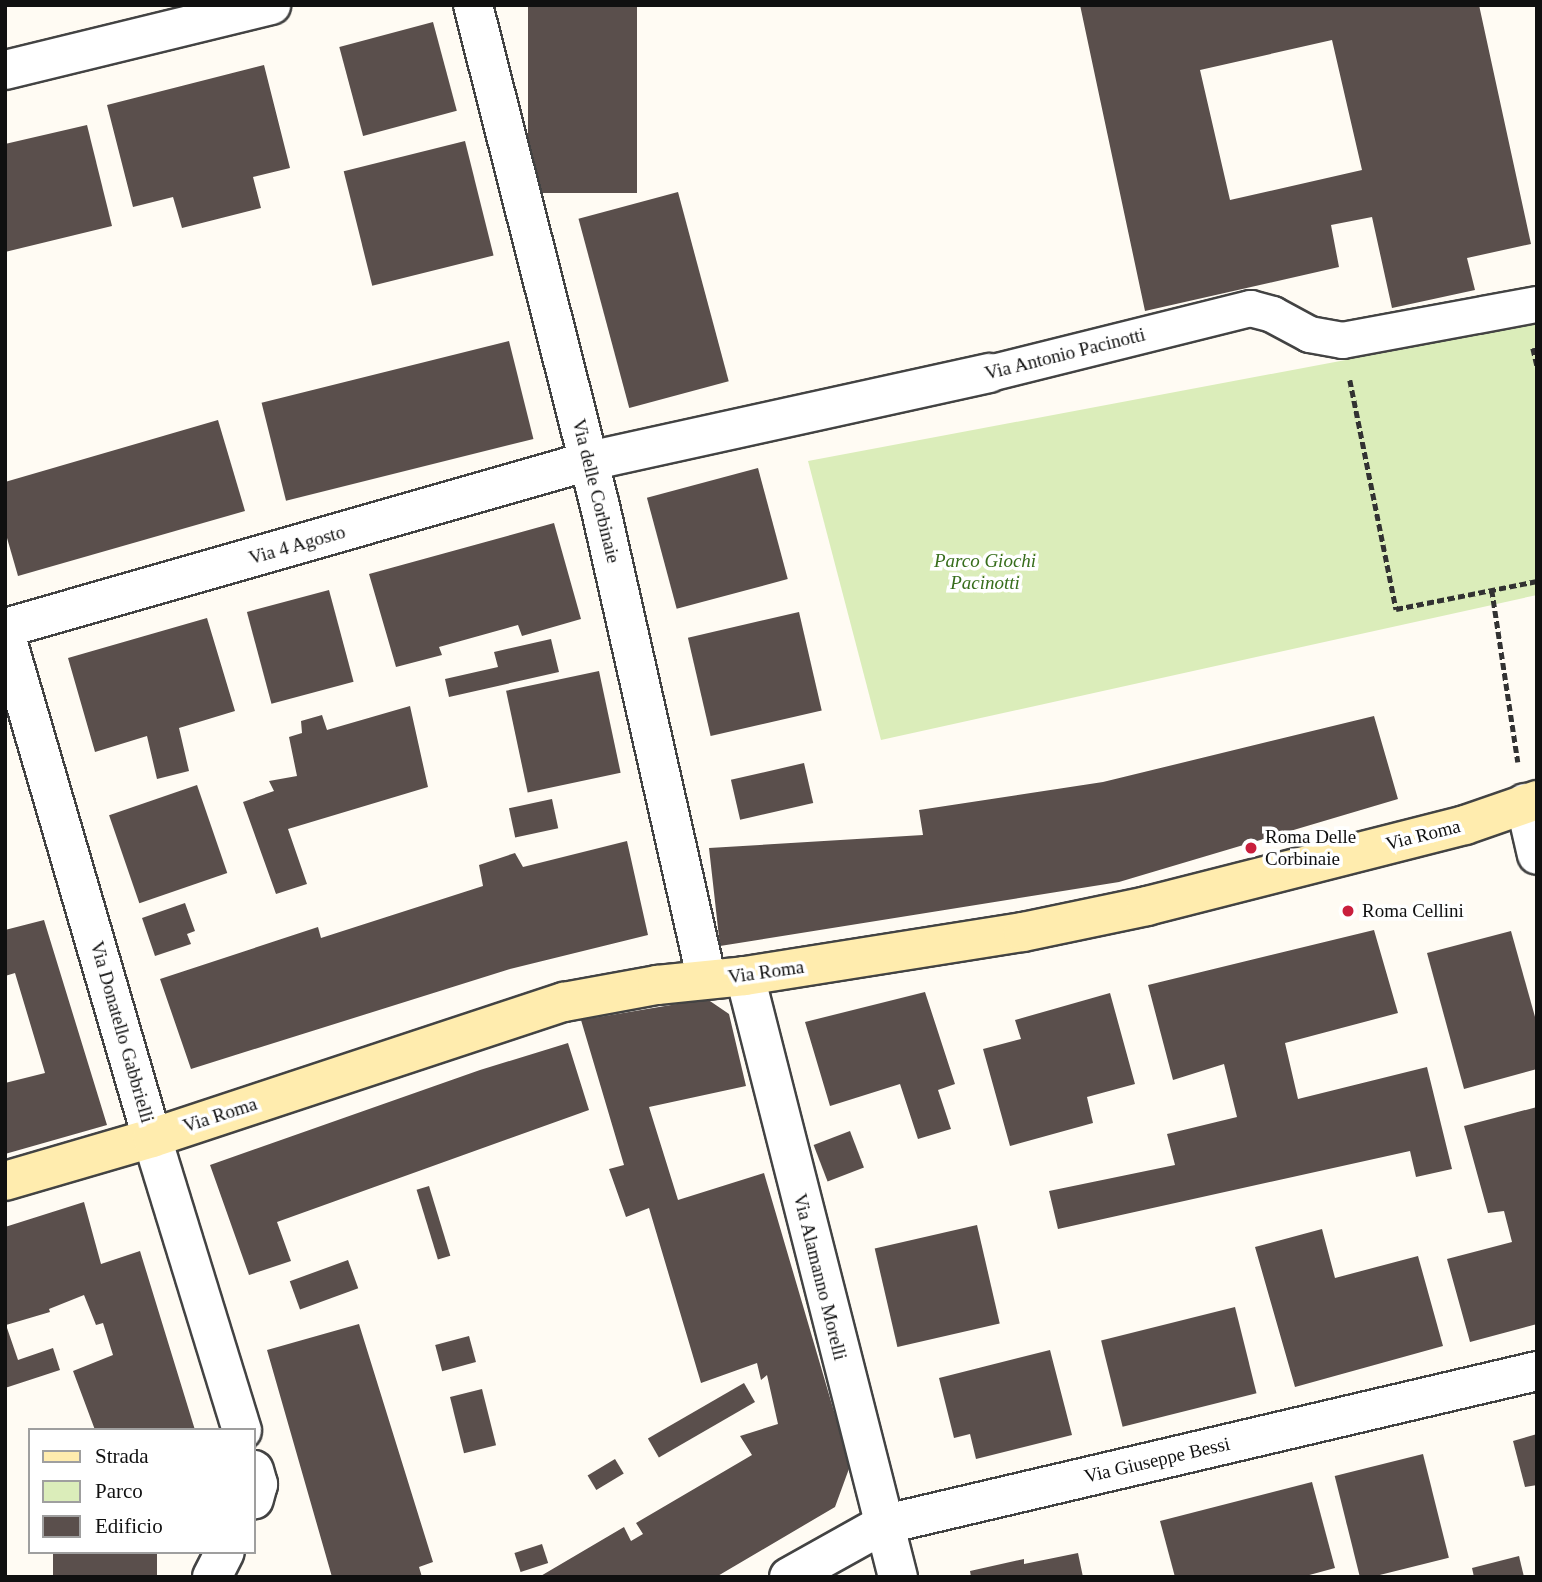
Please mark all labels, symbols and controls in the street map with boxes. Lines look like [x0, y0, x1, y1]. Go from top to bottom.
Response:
street label: Via Antonio Pacinotti [982, 323, 1148, 385]
street label: Via delle Corbinaie [567, 417, 625, 565]
street label: Via 4 Agosto [246, 520, 348, 570]
park label: Parco Giochi Pacinotti [934, 550, 1036, 594]
street label: Via Roma [1383, 815, 1463, 855]
place label: Roma Delle Corbinaie [1265, 826, 1356, 870]
marker: Roma Delle Corbinaie [1243, 840, 1259, 856]
place label: Roma Cellini [1362, 900, 1464, 922]
marker: Roma Cellini [1340, 903, 1356, 919]
street label: Via Donatello Gabbrielli [85, 939, 159, 1125]
street label: Via Roma [727, 955, 805, 989]
street label: Via Roma [180, 1092, 260, 1138]
street label: Via Alamanno Morelli [788, 1191, 852, 1363]
legend [28, 1428, 256, 1554]
street label: Via Giuseppe Bessi [1082, 1432, 1232, 1488]
text: Strada [95, 1444, 149, 1468]
text: Parco [95, 1479, 143, 1503]
text: Edificio [95, 1514, 163, 1538]

